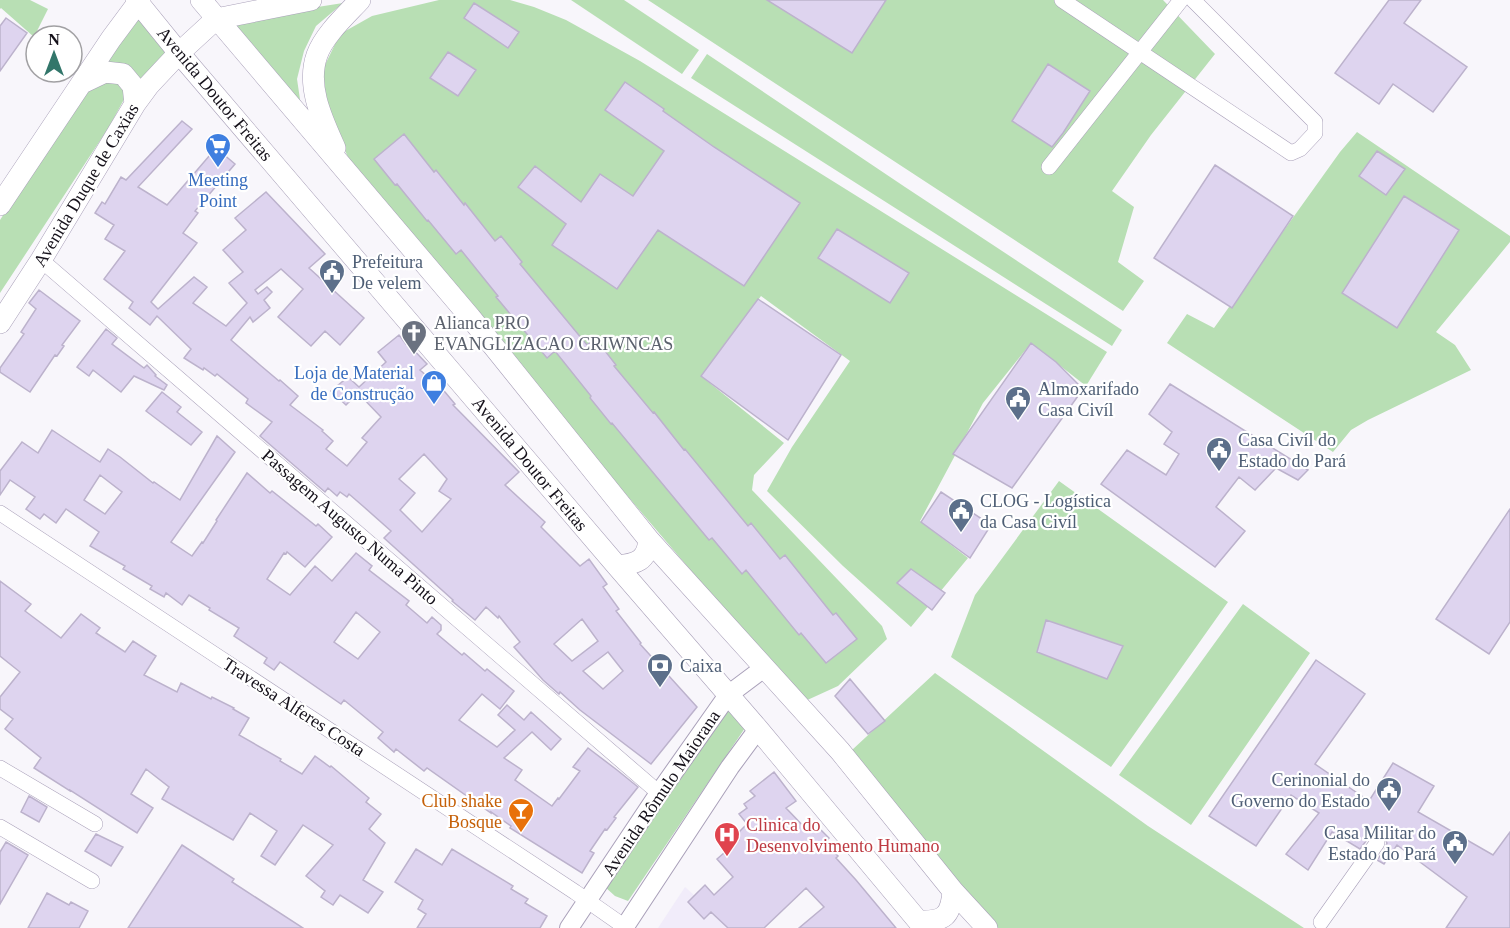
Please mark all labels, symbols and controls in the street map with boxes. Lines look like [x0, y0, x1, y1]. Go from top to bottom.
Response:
street label: Avenida Doutor Freitas [153, 23, 277, 165]
north arrow [24, 24, 84, 84]
text: N [48, 31, 60, 48]
street label: Avenida Duque de Caxias [29, 100, 143, 270]
supermarket icon: Meeting Point [203, 131, 233, 169]
place label: Meeting Point [188, 170, 248, 211]
place label: Prefeitura De velem [352, 252, 423, 293]
public building icon: Prefeitura De velem [317, 257, 347, 295]
place label: Alianca PRO EVANGLIZACAO CRIWNCAS [434, 313, 673, 354]
church icon: Alianca PRO EVANGLIZACAO CRIWNCAS [399, 318, 429, 356]
place label: Loja de Material de Construção [294, 363, 414, 404]
shop icon: Loja de Material de Construção [419, 368, 449, 406]
place label: Almoxarifado Casa Civíl [1038, 379, 1139, 420]
public building icon: Almoxarifado Casa Civíl [1003, 384, 1033, 422]
street label: Avenida Doutor Freitas [468, 393, 592, 535]
place label: Casa Civíl do Estado do Pará [1238, 430, 1346, 471]
public building icon: Casa Civíl do Estado do Pará [1204, 435, 1234, 473]
street label: Passagem Augusto Numa Pinto [258, 445, 442, 609]
place label: CLOG - Logística da Casa Civíl [980, 491, 1111, 532]
public building icon: CLOG - Logística da Casa Civíl [946, 496, 976, 534]
bank icon: Caixa [645, 651, 675, 689]
street label: Travessa Alferes Costa [219, 654, 369, 760]
place label: Caixa [680, 656, 722, 676]
street label: Avenida Rômulo Maiorana [598, 706, 724, 880]
place label: Cerinonial do Governo do Estado [1231, 770, 1370, 811]
public building icon: Cerinonial do Governo do Estado [1374, 775, 1404, 813]
place label: Club shake Bosque [422, 791, 502, 832]
bar icon: Club shake Bosque [506, 796, 536, 834]
place label: Clinica do Desenvolvimento Humano [746, 815, 939, 856]
hospital icon: Clinica do Desenvolvimento Humano [712, 820, 742, 858]
place label: Casa Militar do Estado do Pará [1324, 823, 1436, 864]
public building icon: Casa Militar do Estado do Pará [1440, 828, 1470, 866]

